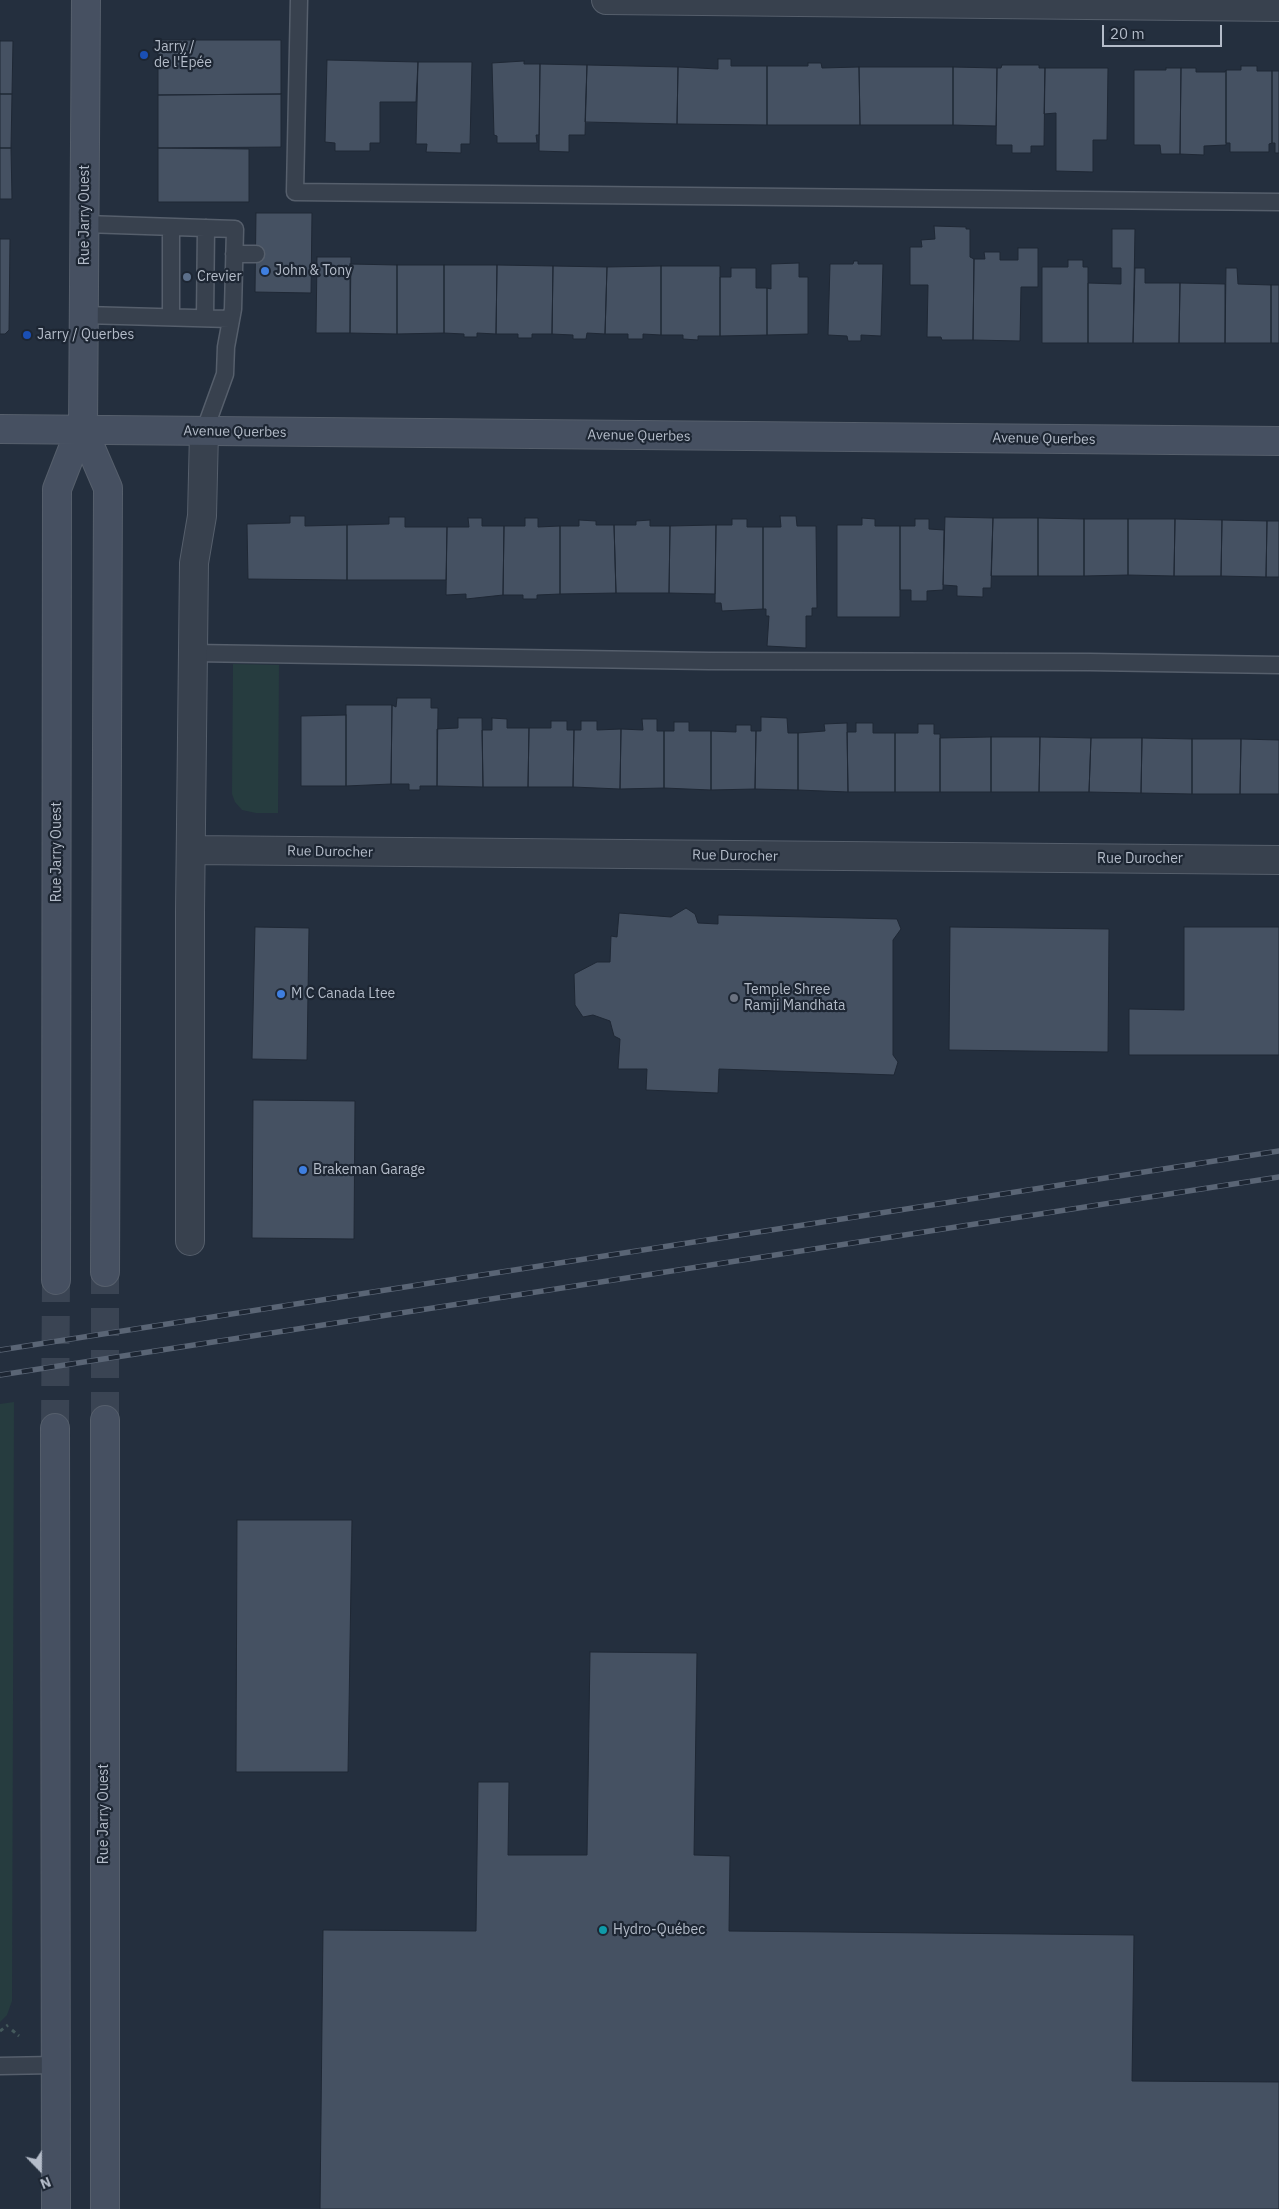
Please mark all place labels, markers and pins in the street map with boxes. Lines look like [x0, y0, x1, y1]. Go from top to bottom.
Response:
place label: Jarry / de l'Épée [154, 39, 212, 72]
marker: Jarry / de l'Épée [138, 49, 150, 61]
place label: John & Tony [275, 263, 352, 279]
marker: John & Tony [259, 265, 271, 277]
place label: Crevier [197, 269, 242, 285]
marker: Crevier [181, 271, 193, 283]
place label: Jarry / Querbes [37, 327, 134, 343]
marker: Jarry / Querbes [21, 329, 33, 341]
place label: Temple Shree Ramji Mandhata [744, 982, 846, 1014]
place label: M C Canada Ltee [291, 986, 395, 1002]
marker: M C Canada Ltee [275, 988, 287, 1000]
marker: Temple Shree Ramji Mandhata [728, 992, 740, 1004]
place label: Brakeman Garage [313, 1162, 425, 1178]
marker: Brakeman Garage [297, 1164, 309, 1176]
place label: Hydro-Québec [613, 1922, 705, 1938]
marker: Hydro-Québec [597, 1924, 609, 1936]

